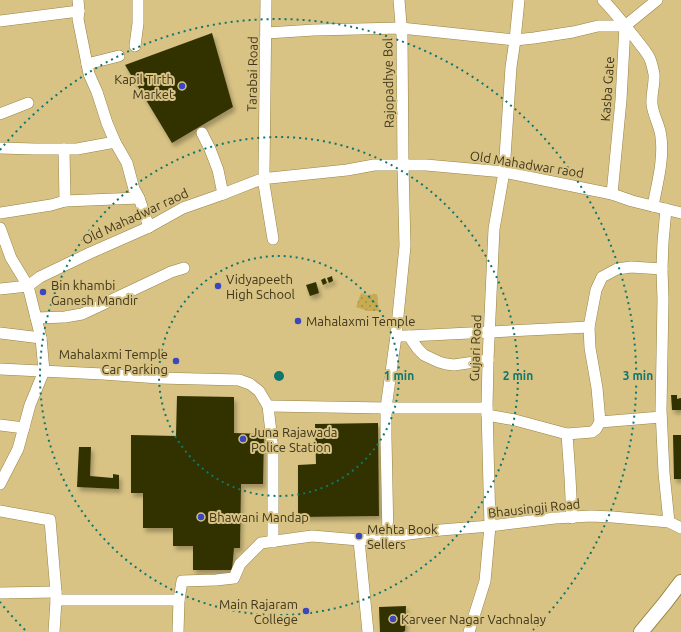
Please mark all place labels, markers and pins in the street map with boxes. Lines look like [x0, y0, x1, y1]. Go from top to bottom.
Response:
place label: Kapil TIrth Market [114, 72, 174, 101]
marker: Kapil TIrth Market [177, 81, 187, 91]
place label: Vidyapeeth High School [226, 272, 296, 301]
place label: Bin khambi Ganesh Mandir [51, 278, 138, 307]
marker: Vidyapeeth High School [213, 281, 223, 291]
marker: Bin khambi Ganesh Mandir [38, 287, 48, 297]
place label: Mahalaxmi Temple [306, 314, 415, 328]
marker: Mahalaxmi Temple [293, 316, 303, 326]
place label: Mahalaxmi Temple Car Parking [59, 347, 168, 376]
marker: Mahalaxmi Temple Car Parking [171, 356, 181, 366]
centre of rings [272, 369, 286, 383]
place label: Juna Rajawada Police Station [251, 425, 338, 454]
marker: Juna Rajawada Police Station [238, 434, 248, 444]
place label: Bhawani Mandap [209, 510, 309, 524]
marker: Bhawani Mandap [196, 512, 206, 522]
place label: Mehta Book Sellers [367, 522, 438, 551]
marker: Mehta Book Sellers [354, 531, 364, 541]
place label: Main Rajaram College [219, 597, 298, 626]
marker: Main Rajaram College [301, 606, 311, 616]
place label: Karveer Nagar Vachnalay [401, 612, 546, 626]
marker: Karveer Nagar Vachnalay [388, 614, 398, 624]

